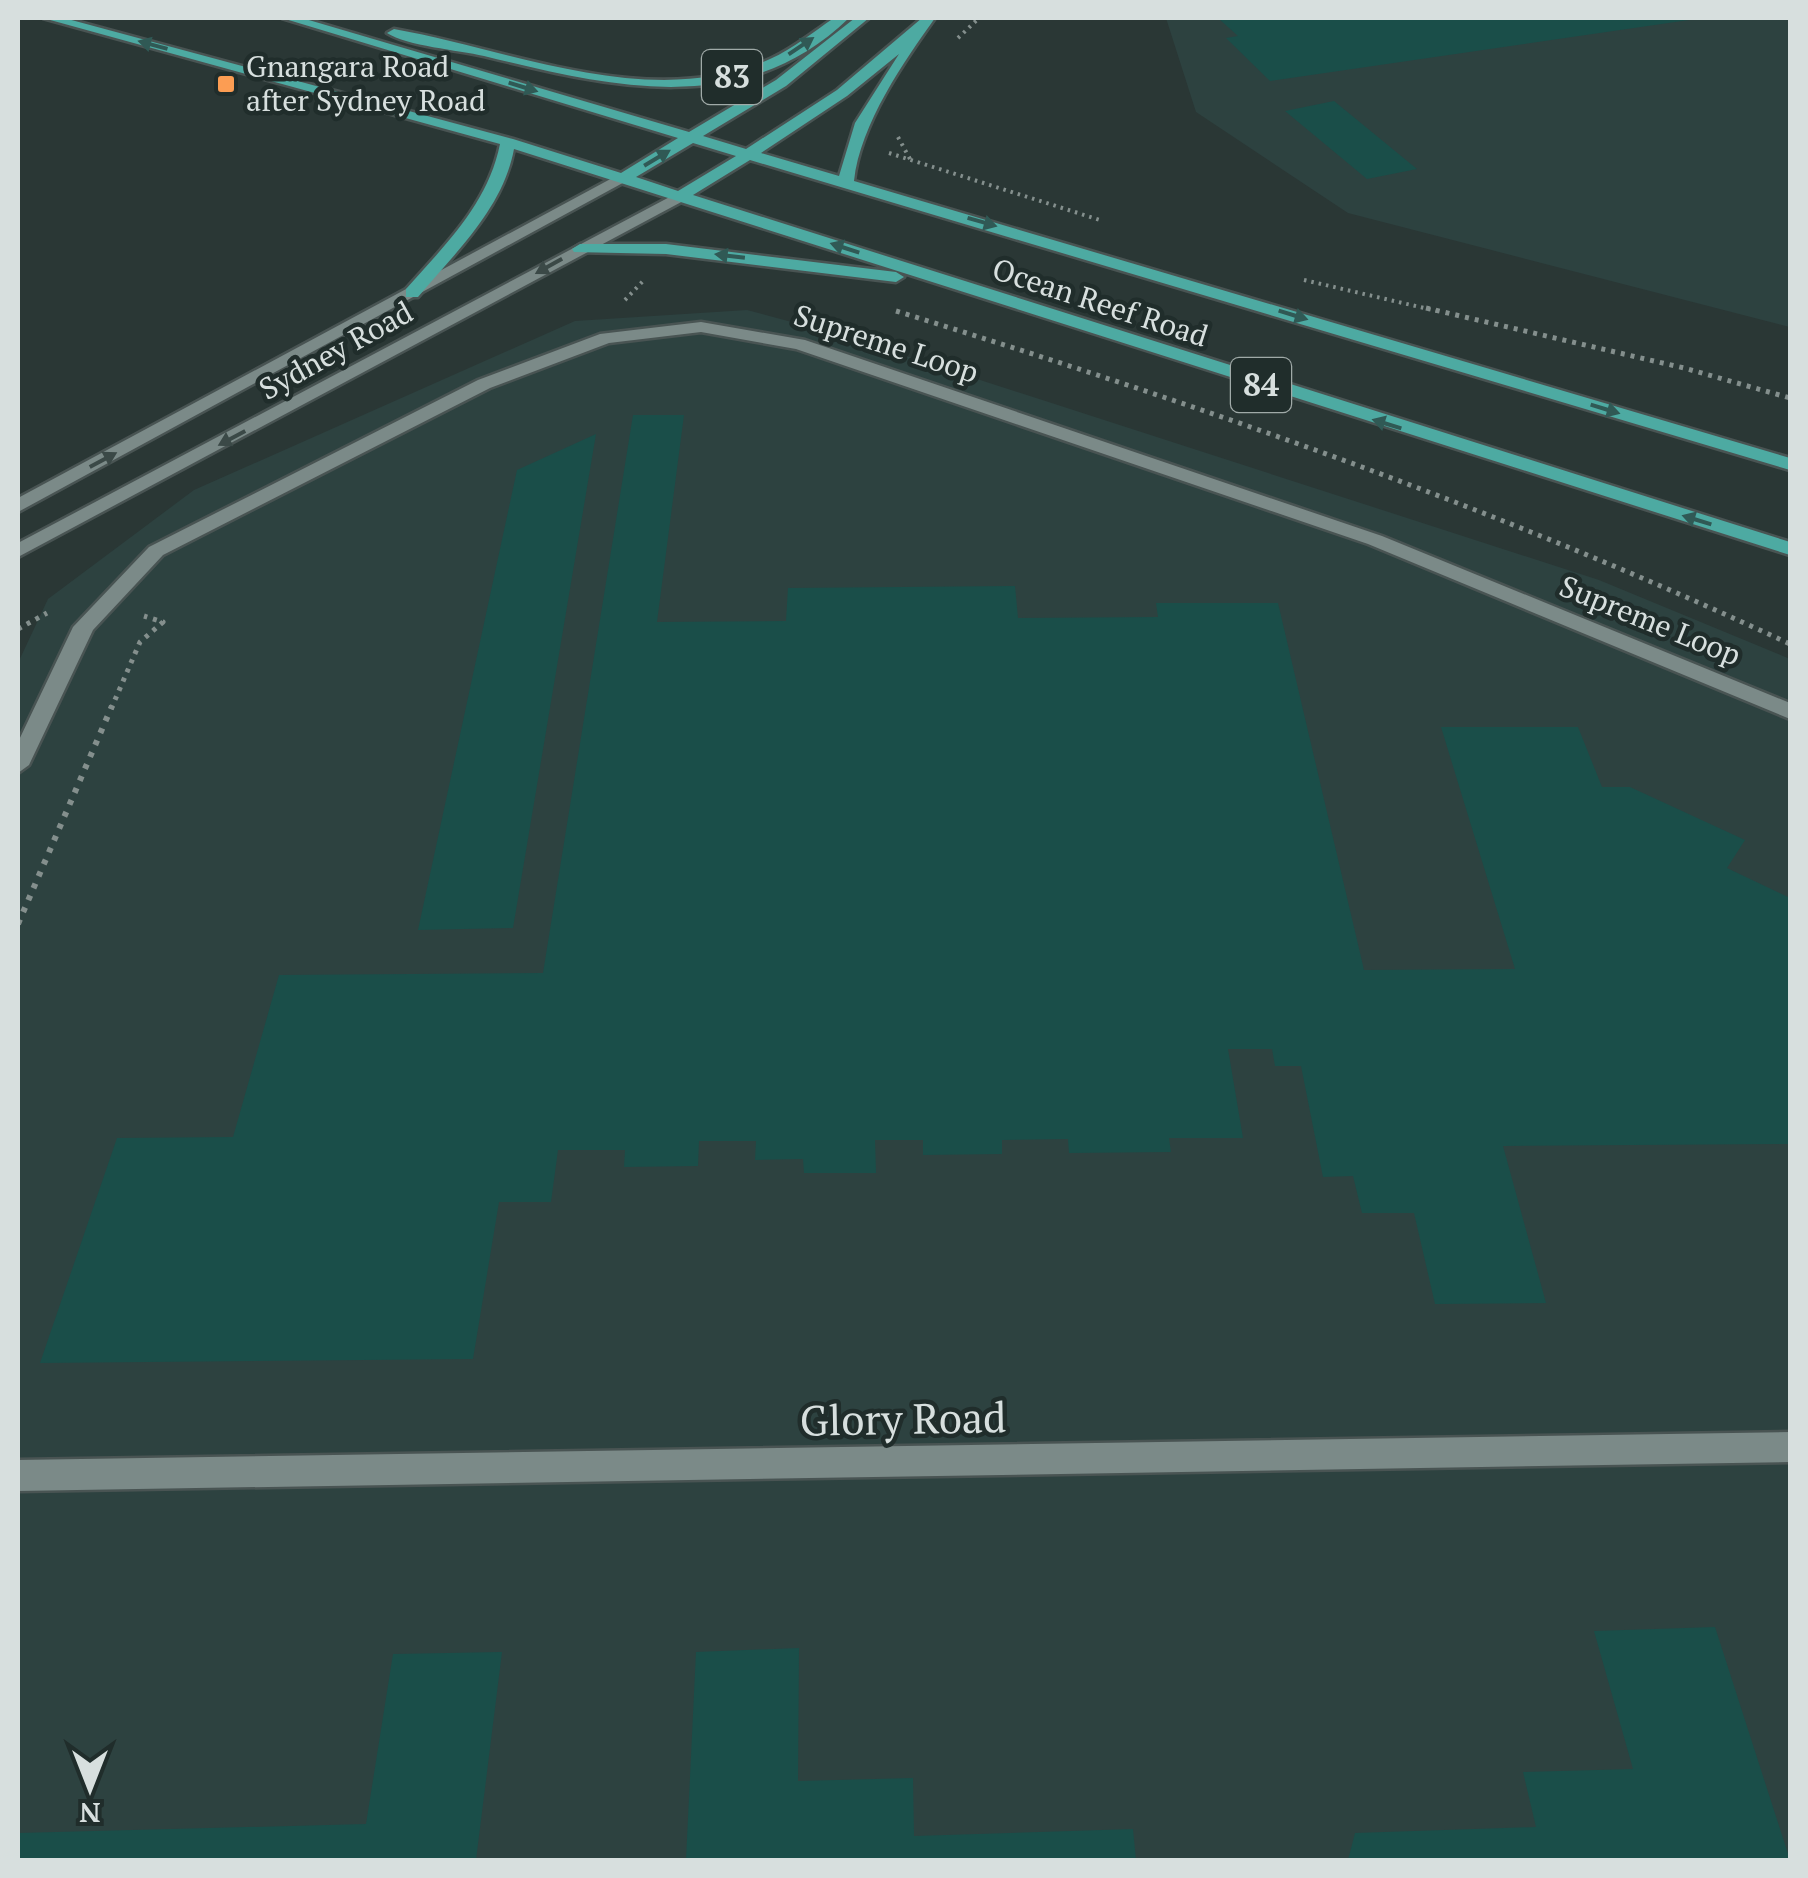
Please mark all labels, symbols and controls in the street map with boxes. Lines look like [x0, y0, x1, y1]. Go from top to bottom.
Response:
one-way arrow [137, 36, 168, 52]
one-way arrow [787, 37, 814, 55]
place label: Gnangara Road after Sydney Road [246, 46, 486, 120]
road number: 83 [702, 50, 762, 104]
marker: Gnangara Road after Sydney Road [215, 73, 237, 95]
one-way arrow [508, 80, 539, 95]
one-way arrow [643, 150, 671, 168]
one-way arrow [967, 215, 998, 231]
one-way arrow [830, 240, 860, 255]
one-way arrow [714, 248, 746, 264]
street label: Ocean Reef Road [988, 248, 1213, 356]
one-way arrow [534, 257, 563, 274]
street label: Sydney Road [252, 292, 419, 409]
street label: Supreme Loop [789, 294, 984, 392]
one-way arrow [1279, 308, 1309, 323]
road number: 84 [1231, 358, 1291, 412]
one-way arrow [1590, 402, 1620, 417]
one-way arrow [1371, 416, 1402, 431]
one-way arrow [218, 429, 247, 446]
one-way arrow [89, 451, 118, 468]
one-way arrow [1682, 512, 1712, 527]
street label: Supreme Loop [1554, 566, 1747, 675]
street label: Glory Road [799, 1388, 1007, 1448]
north arrow [40, 1738, 140, 1838]
text: N [79, 1795, 101, 1832]

